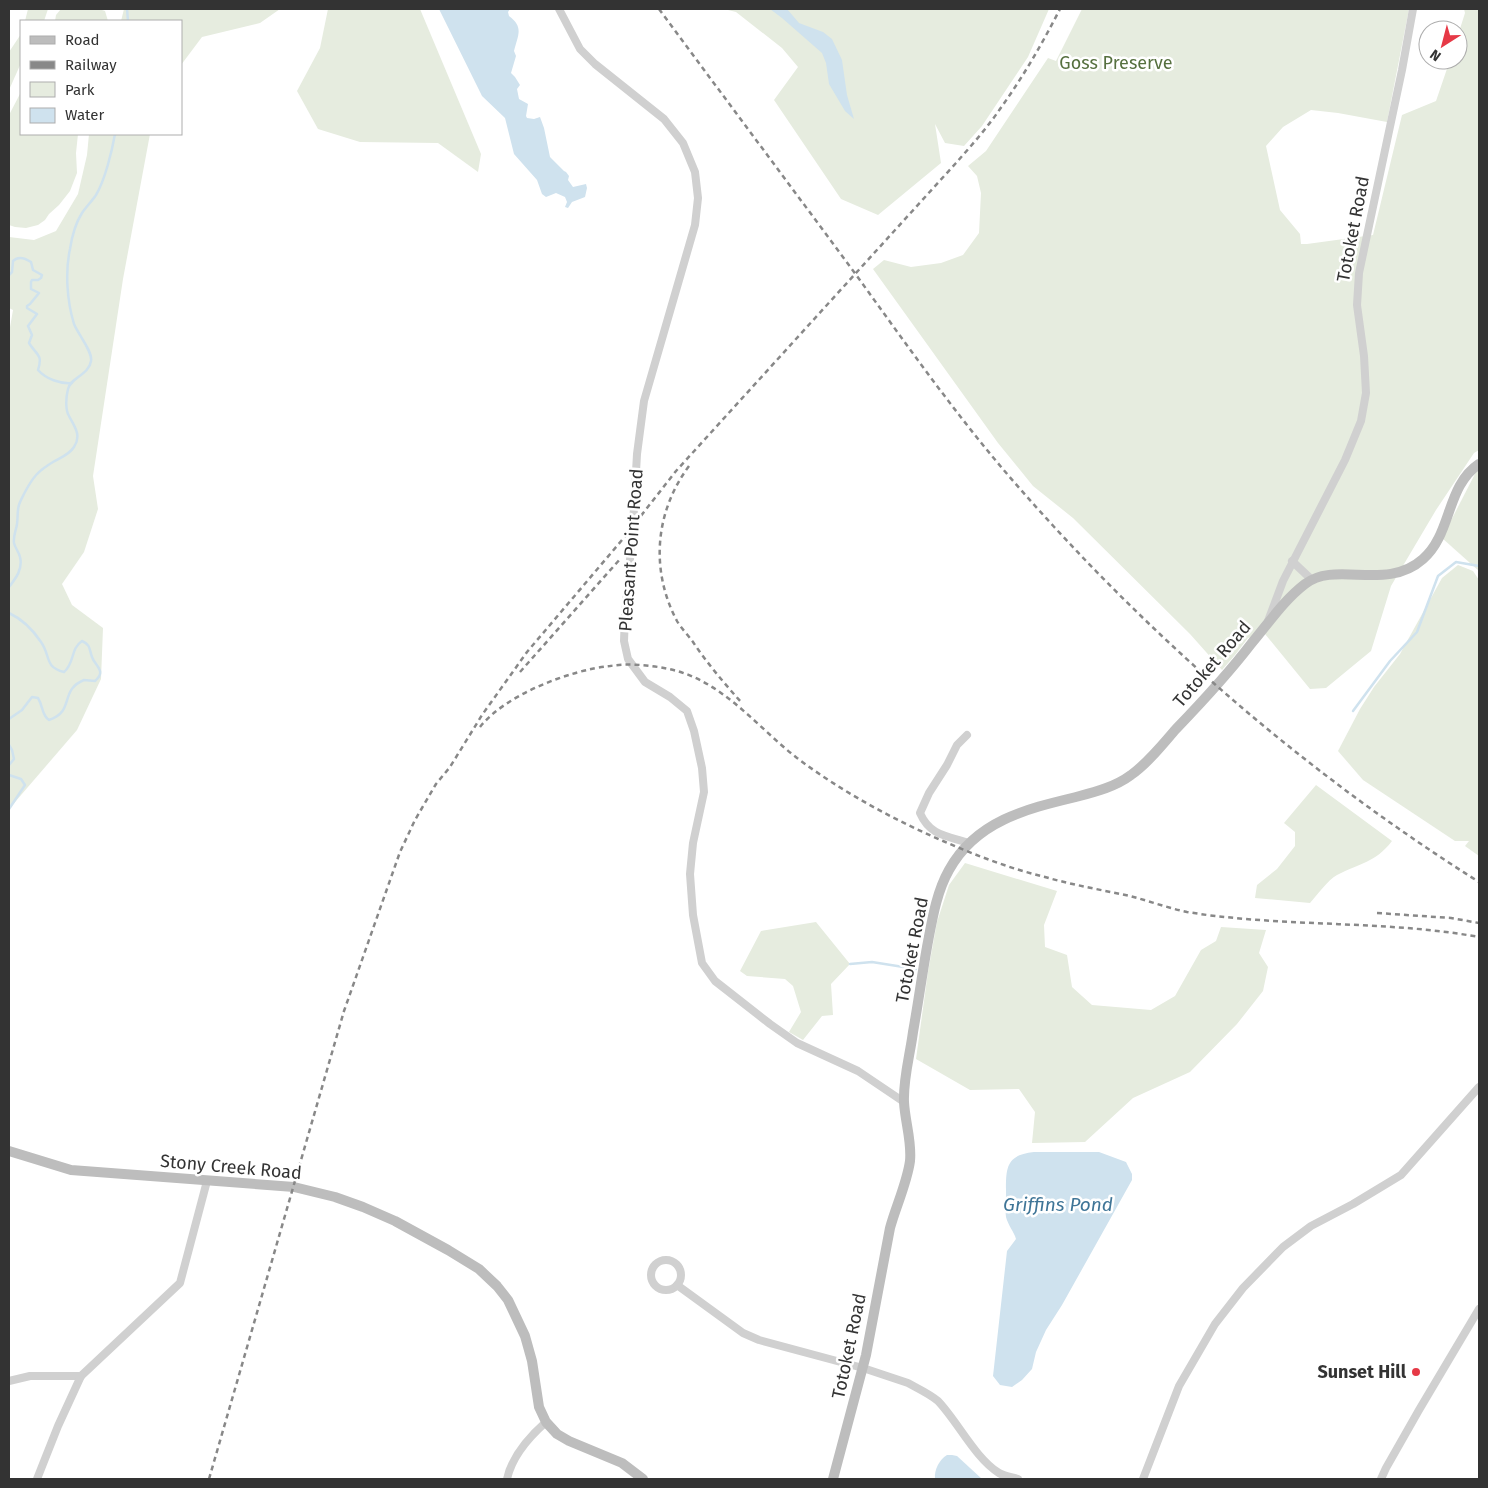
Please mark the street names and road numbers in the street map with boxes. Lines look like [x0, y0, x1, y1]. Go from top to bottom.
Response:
street label: Totoket Road [1332, 174, 1374, 284]
street label: Pleasant Point Road [614, 468, 648, 632]
street label: Totoket Road [1169, 616, 1255, 712]
street label: Totoket Road [891, 895, 933, 1005]
street label: Stony Creek Road [159, 1150, 303, 1184]
street label: Totoket Road [827, 1291, 871, 1401]

